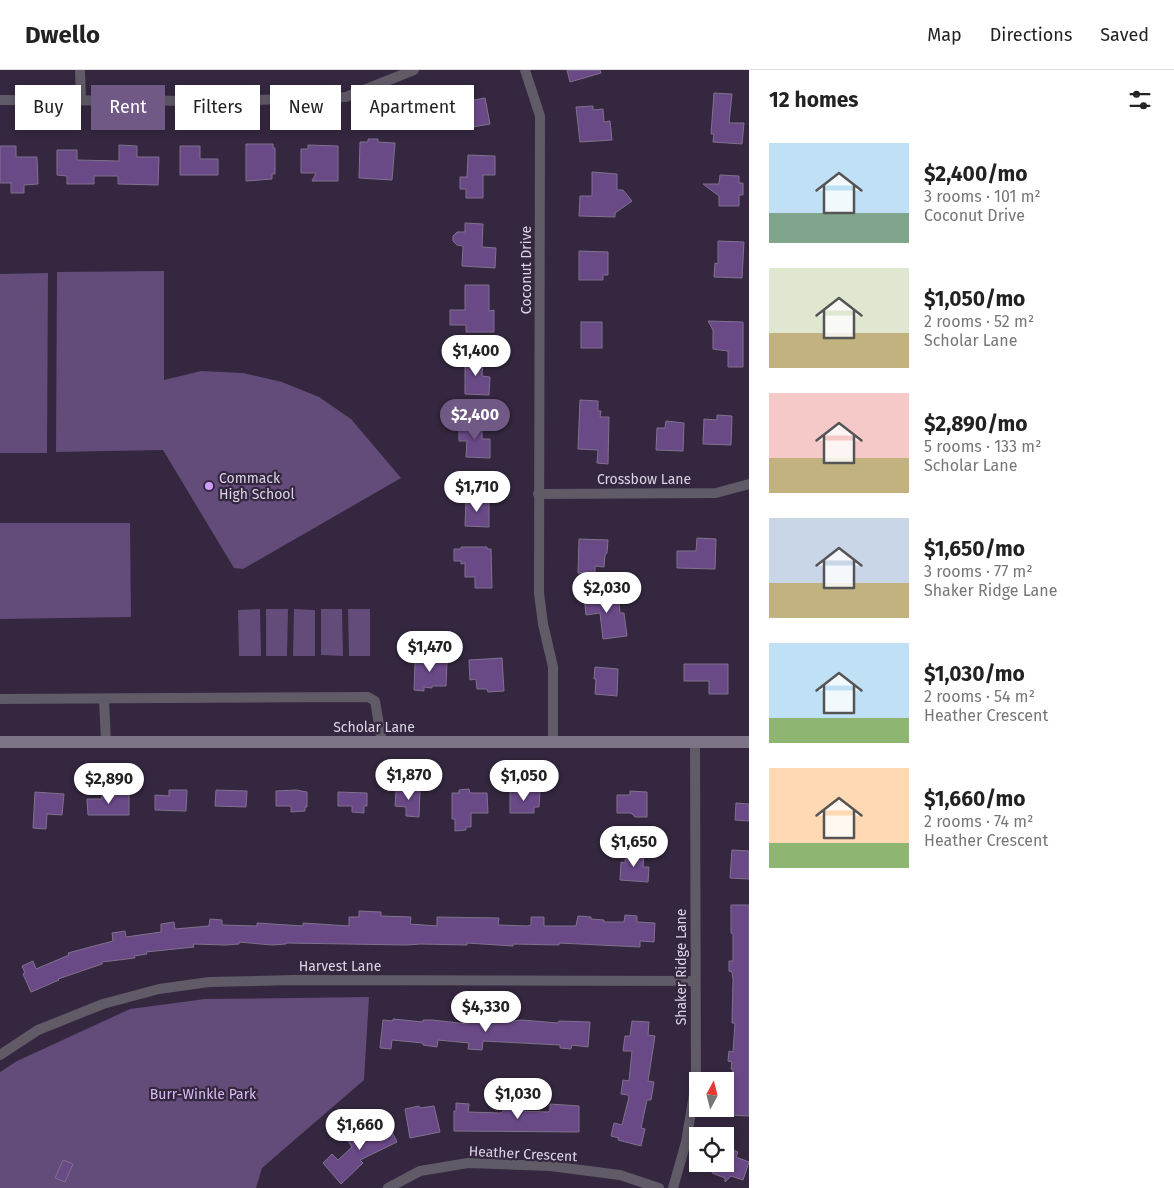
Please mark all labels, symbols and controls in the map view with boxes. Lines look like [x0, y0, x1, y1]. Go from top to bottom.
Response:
text: Dwello [25, 21, 100, 49]
text: Map [927, 24, 962, 46]
text: Directions [990, 24, 1072, 46]
text: Saved [1100, 24, 1149, 46]
chip: Buy [15, 85, 81, 130]
chip: Rent [91, 85, 165, 130]
chip: Filters [175, 85, 260, 130]
chip: New [270, 85, 341, 130]
chip: Apartment [351, 85, 474, 130]
icon: filters [1126, 86, 1154, 114]
text: 12 homes [769, 87, 858, 113]
text: $2,400/mo [924, 161, 1028, 187]
icon: home [809, 163, 869, 223]
text: 3 rooms · 101 m² [924, 187, 1041, 206]
text: Coconut Drive [924, 206, 1025, 225]
street label: Coconut Drive [518, 226, 535, 314]
text: $1,050/mo [924, 286, 1025, 312]
icon: home [809, 288, 869, 348]
text: 2 rooms · 52 m² [924, 312, 1034, 331]
text: Scholar Lane [924, 331, 1017, 350]
pin: $1,400 [435, 334, 517, 377]
text: $1,400 [453, 341, 499, 360]
pin: $2,400 [434, 398, 516, 441]
text: $2,400 [451, 405, 499, 424]
text: $2,890/mo [924, 411, 1027, 437]
icon: home [809, 413, 869, 473]
text: 5 rooms · 133 m² [924, 437, 1041, 456]
text: Scholar Lane [924, 456, 1017, 475]
place label: Commack High School [219, 470, 295, 503]
pin: $1,710 [436, 470, 518, 513]
street label: Crossbow Lane [597, 471, 691, 488]
text: $1,710 [455, 477, 499, 496]
marker: Commack High School [203, 480, 215, 492]
text: $1,650/mo [924, 536, 1025, 562]
icon: home [809, 538, 869, 598]
text: 3 rooms · 77 m² [924, 562, 1033, 581]
pin: $2,030 [566, 572, 648, 614]
text: $2,030 [583, 578, 631, 597]
text: Shaker Ridge Lane [924, 581, 1057, 600]
pin: $1,470 [389, 630, 471, 673]
text: $1,470 [408, 637, 452, 656]
text: $1,030/mo [924, 661, 1025, 687]
icon: home [809, 663, 869, 723]
text: 2 rooms · 54 m² [924, 687, 1035, 706]
text: Heather Crescent [924, 706, 1048, 725]
street label: Scholar Lane [333, 719, 415, 736]
pin: $1,870 [368, 758, 450, 801]
pin: $1,050 [483, 760, 565, 802]
pin: $2,890 [68, 762, 150, 805]
text: $1,870 [386, 765, 432, 784]
text: $1,050 [501, 766, 547, 785]
text: $2,890 [85, 769, 133, 788]
text: $1,660/mo [924, 786, 1026, 812]
icon: home [809, 788, 869, 848]
text: 2 rooms · 74 m² [924, 812, 1033, 831]
pin: $1,650 [593, 826, 675, 868]
text: Heather Crescent [924, 831, 1048, 850]
text: $1,650 [611, 832, 657, 851]
street label: Shaker Ridge Lane [673, 909, 690, 1025]
street label: Harvest Lane [299, 958, 381, 975]
pin: $4,330 [445, 990, 527, 1033]
text: $4,330 [462, 997, 510, 1016]
north arrow [689, 1072, 734, 1118]
map controls [689, 1072, 734, 1172]
pin: $1,030 [477, 1078, 559, 1120]
text: $1,030 [495, 1084, 541, 1103]
park label: Burr-Winkle Park [150, 1086, 257, 1103]
pin: $1,660 [319, 1108, 401, 1151]
text: $1,660 [337, 1115, 383, 1134]
button: locate [689, 1127, 734, 1172]
street label: Heather Crescent [468, 1143, 579, 1165]

